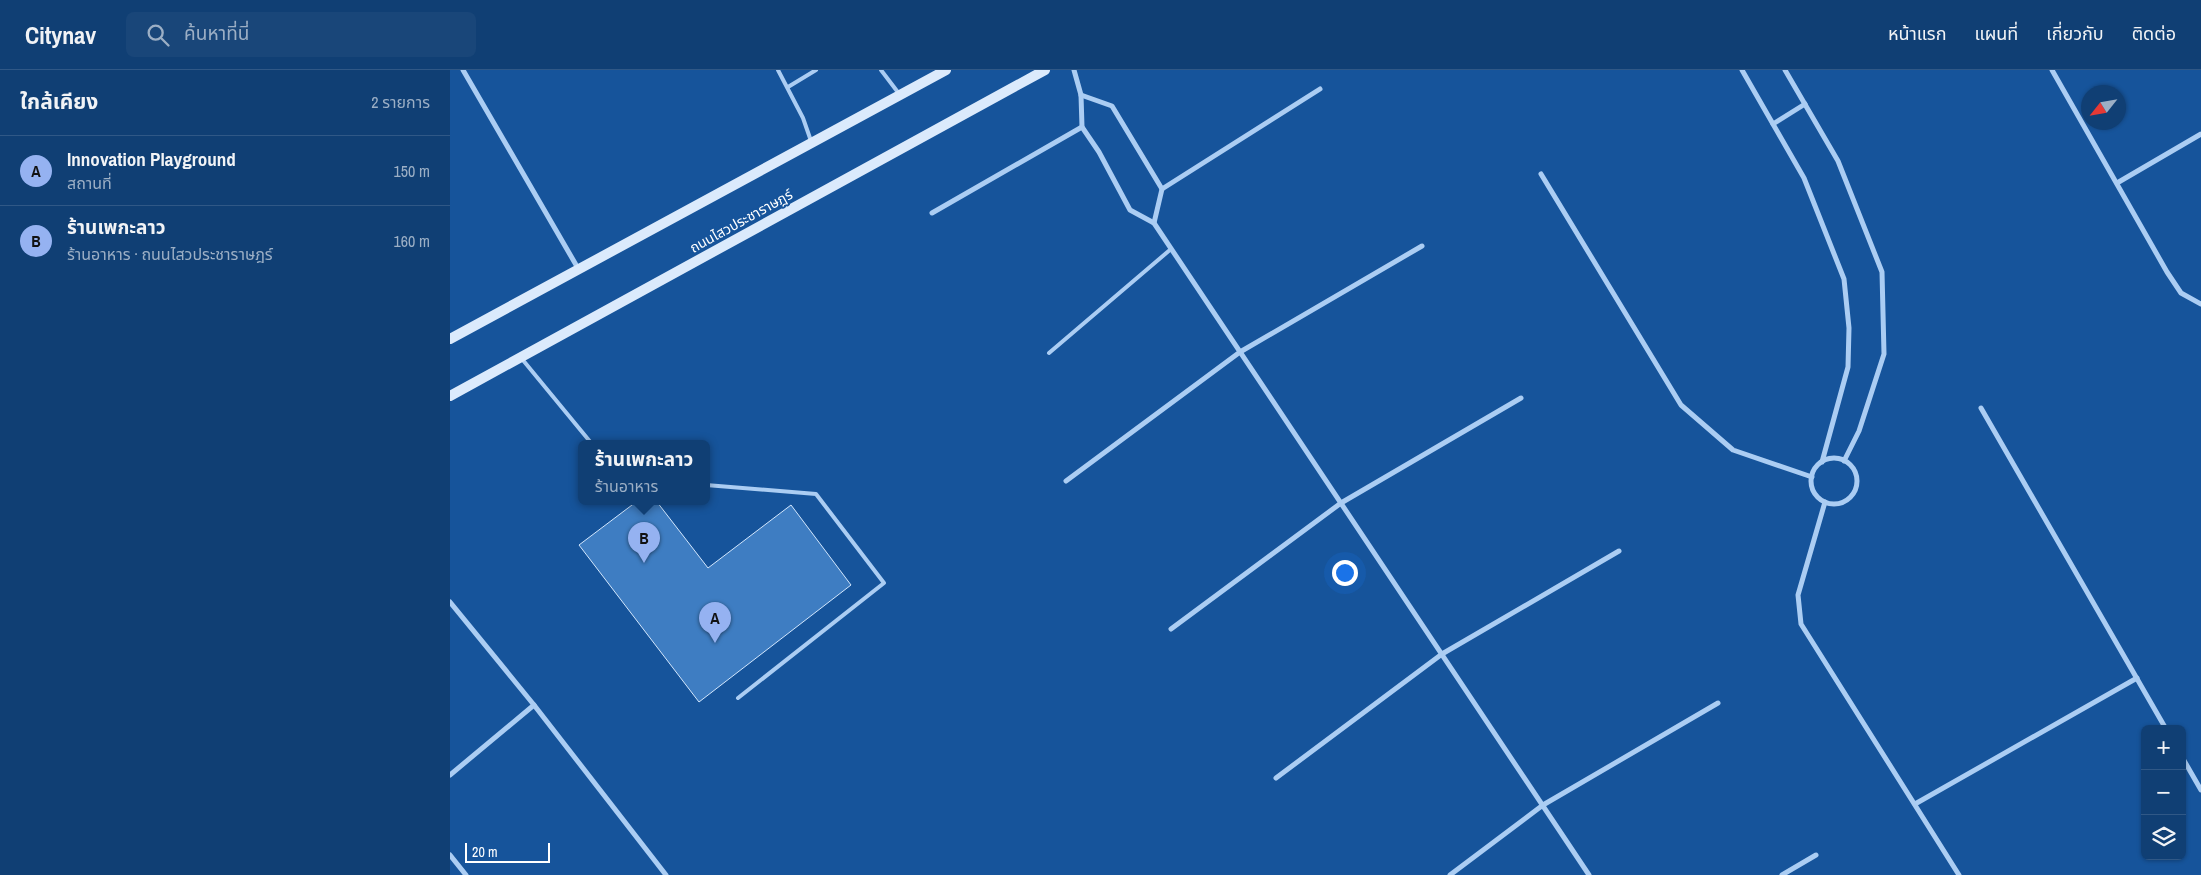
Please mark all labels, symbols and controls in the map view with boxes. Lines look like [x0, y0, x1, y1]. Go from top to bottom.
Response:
search box [126, 12, 476, 57]
text: Citynav [25, 19, 96, 51]
text: ค้นหาที่นี่ [184, 20, 250, 46]
icon: search [144, 21, 172, 49]
text: หน้าแรก [1888, 21, 1946, 46]
text: แผนที่ [1974, 21, 2018, 46]
text: เกี่ยวกับ [2046, 21, 2104, 46]
text: ติดต่อ [2132, 21, 2176, 46]
north arrow [2081, 85, 2126, 130]
text: ใกล้เคียง [20, 87, 98, 116]
text: 2 รายการ [371, 91, 430, 113]
text: Innovation Playground [67, 146, 236, 172]
text: A [31, 160, 41, 182]
text: 150 m [394, 160, 430, 182]
text: สถานที่ [67, 172, 112, 194]
street label: ถนนไสวประชาราษฎร์ [686, 185, 796, 257]
text: ร้านเพกะลาว [67, 214, 165, 240]
text: B [31, 230, 41, 252]
text: 160 m [394, 230, 430, 252]
text: ร้านอาหาร · ถนนไสวประชาราษฎร์ [67, 243, 273, 265]
popup [578, 440, 710, 505]
text: ร้านเพกะลาว [595, 446, 693, 472]
text: ร้านอาหาร [595, 475, 658, 497]
pin: B [628, 522, 660, 563]
your location [1332, 560, 1358, 586]
pin: A [699, 602, 731, 643]
map controls [2141, 725, 2186, 860]
button: + [2141, 725, 2186, 770]
button: − [2141, 770, 2186, 815]
button: layers [2141, 815, 2186, 860]
scale bar [465, 840, 550, 863]
text: 20 m [472, 843, 498, 861]

